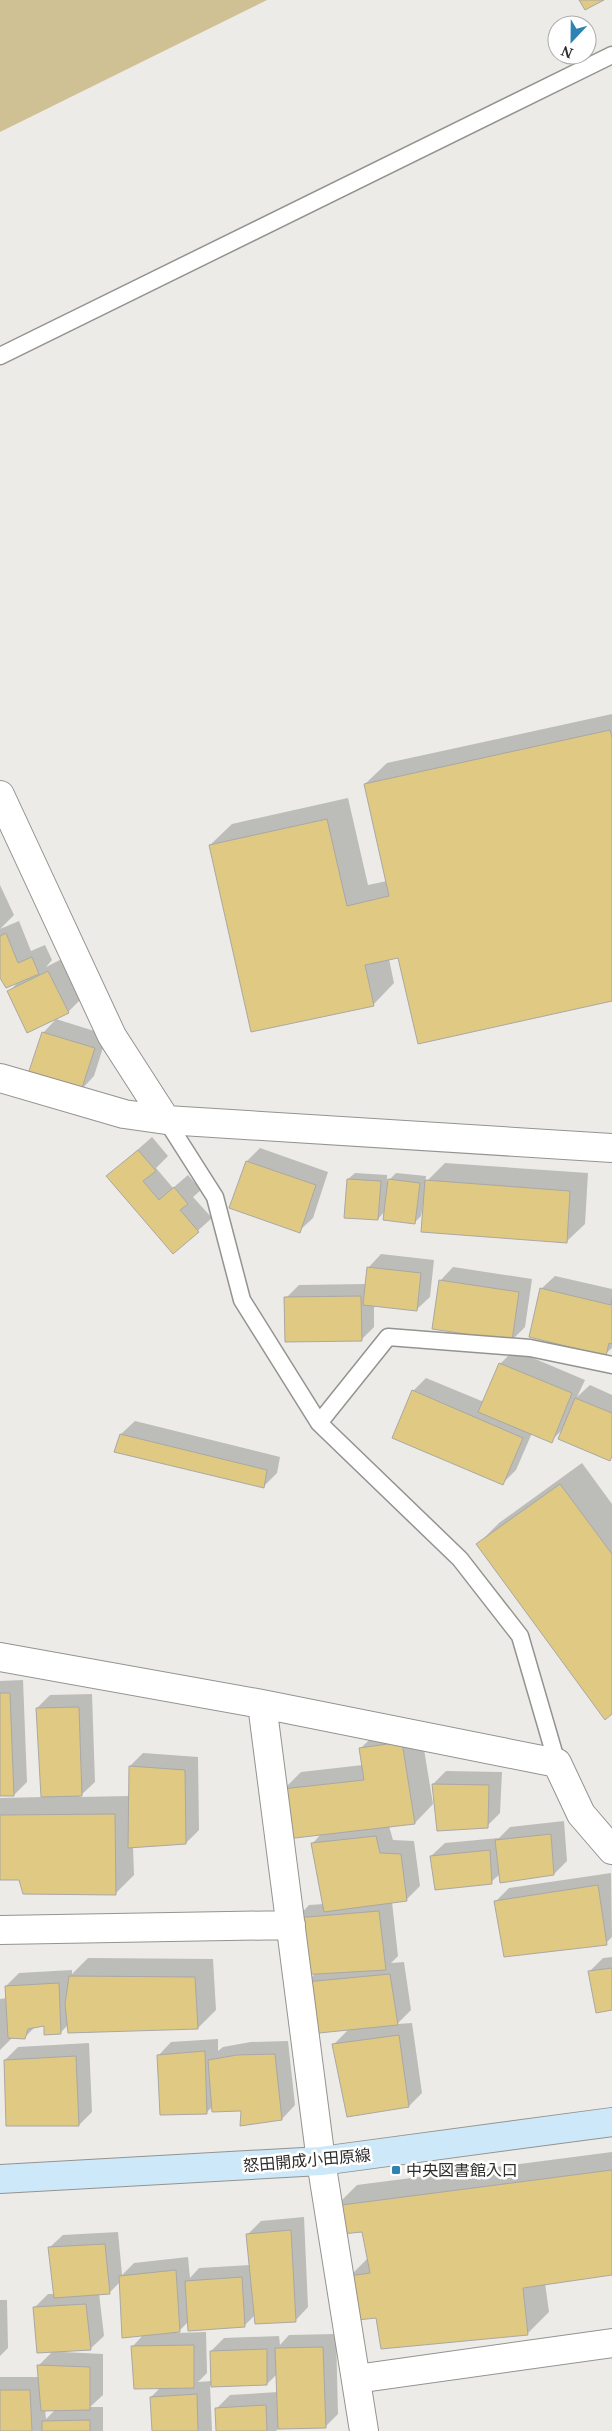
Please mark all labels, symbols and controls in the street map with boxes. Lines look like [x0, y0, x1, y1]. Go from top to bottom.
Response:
north arrow [547, 15, 597, 65]
text: N [558, 42, 576, 63]
street label: 怒田開成小田原線 [242, 2143, 372, 2177]
place label: 中央図書館入口 [406, 2159, 518, 2181]
marker: 中央図書館入口 [390, 2164, 402, 2176]

